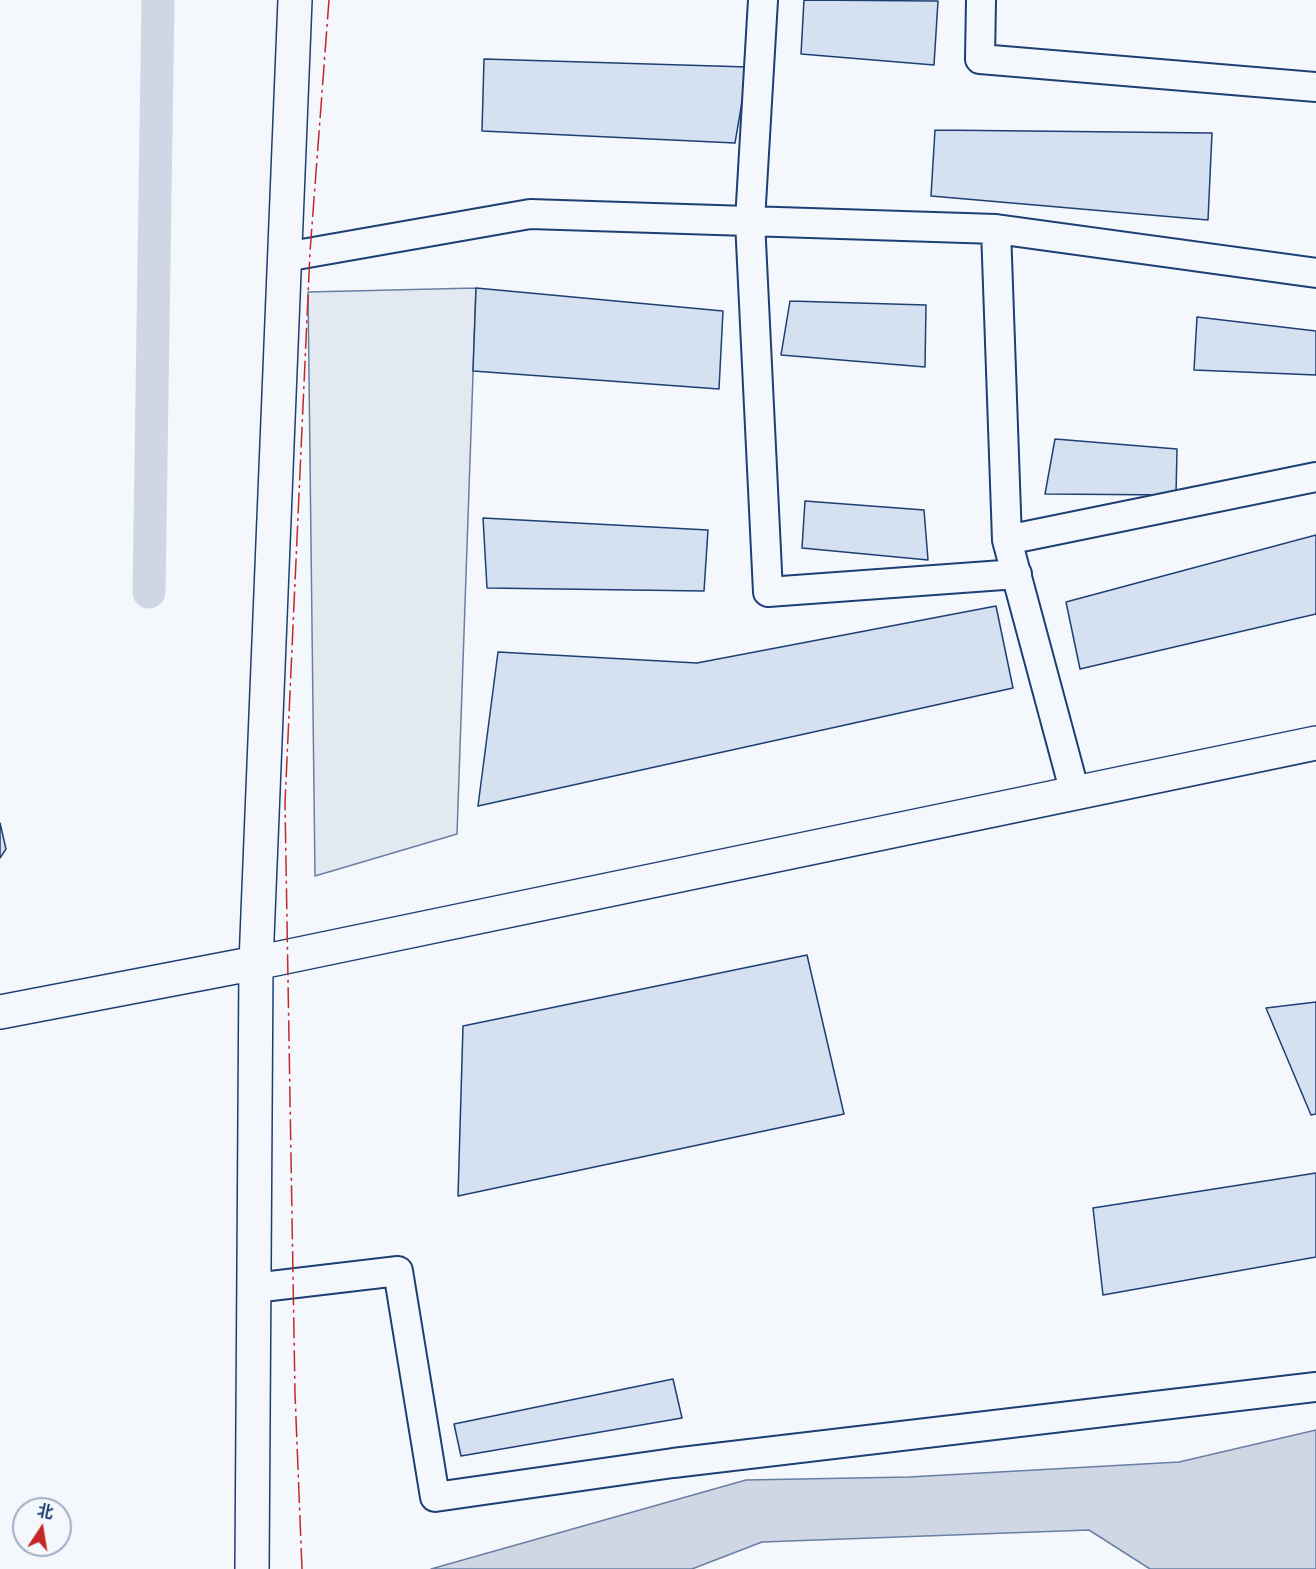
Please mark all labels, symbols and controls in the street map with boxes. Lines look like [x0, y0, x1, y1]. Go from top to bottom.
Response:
north arrow [12, 1497, 72, 1557]
text: 北 [35, 1500, 55, 1523]

